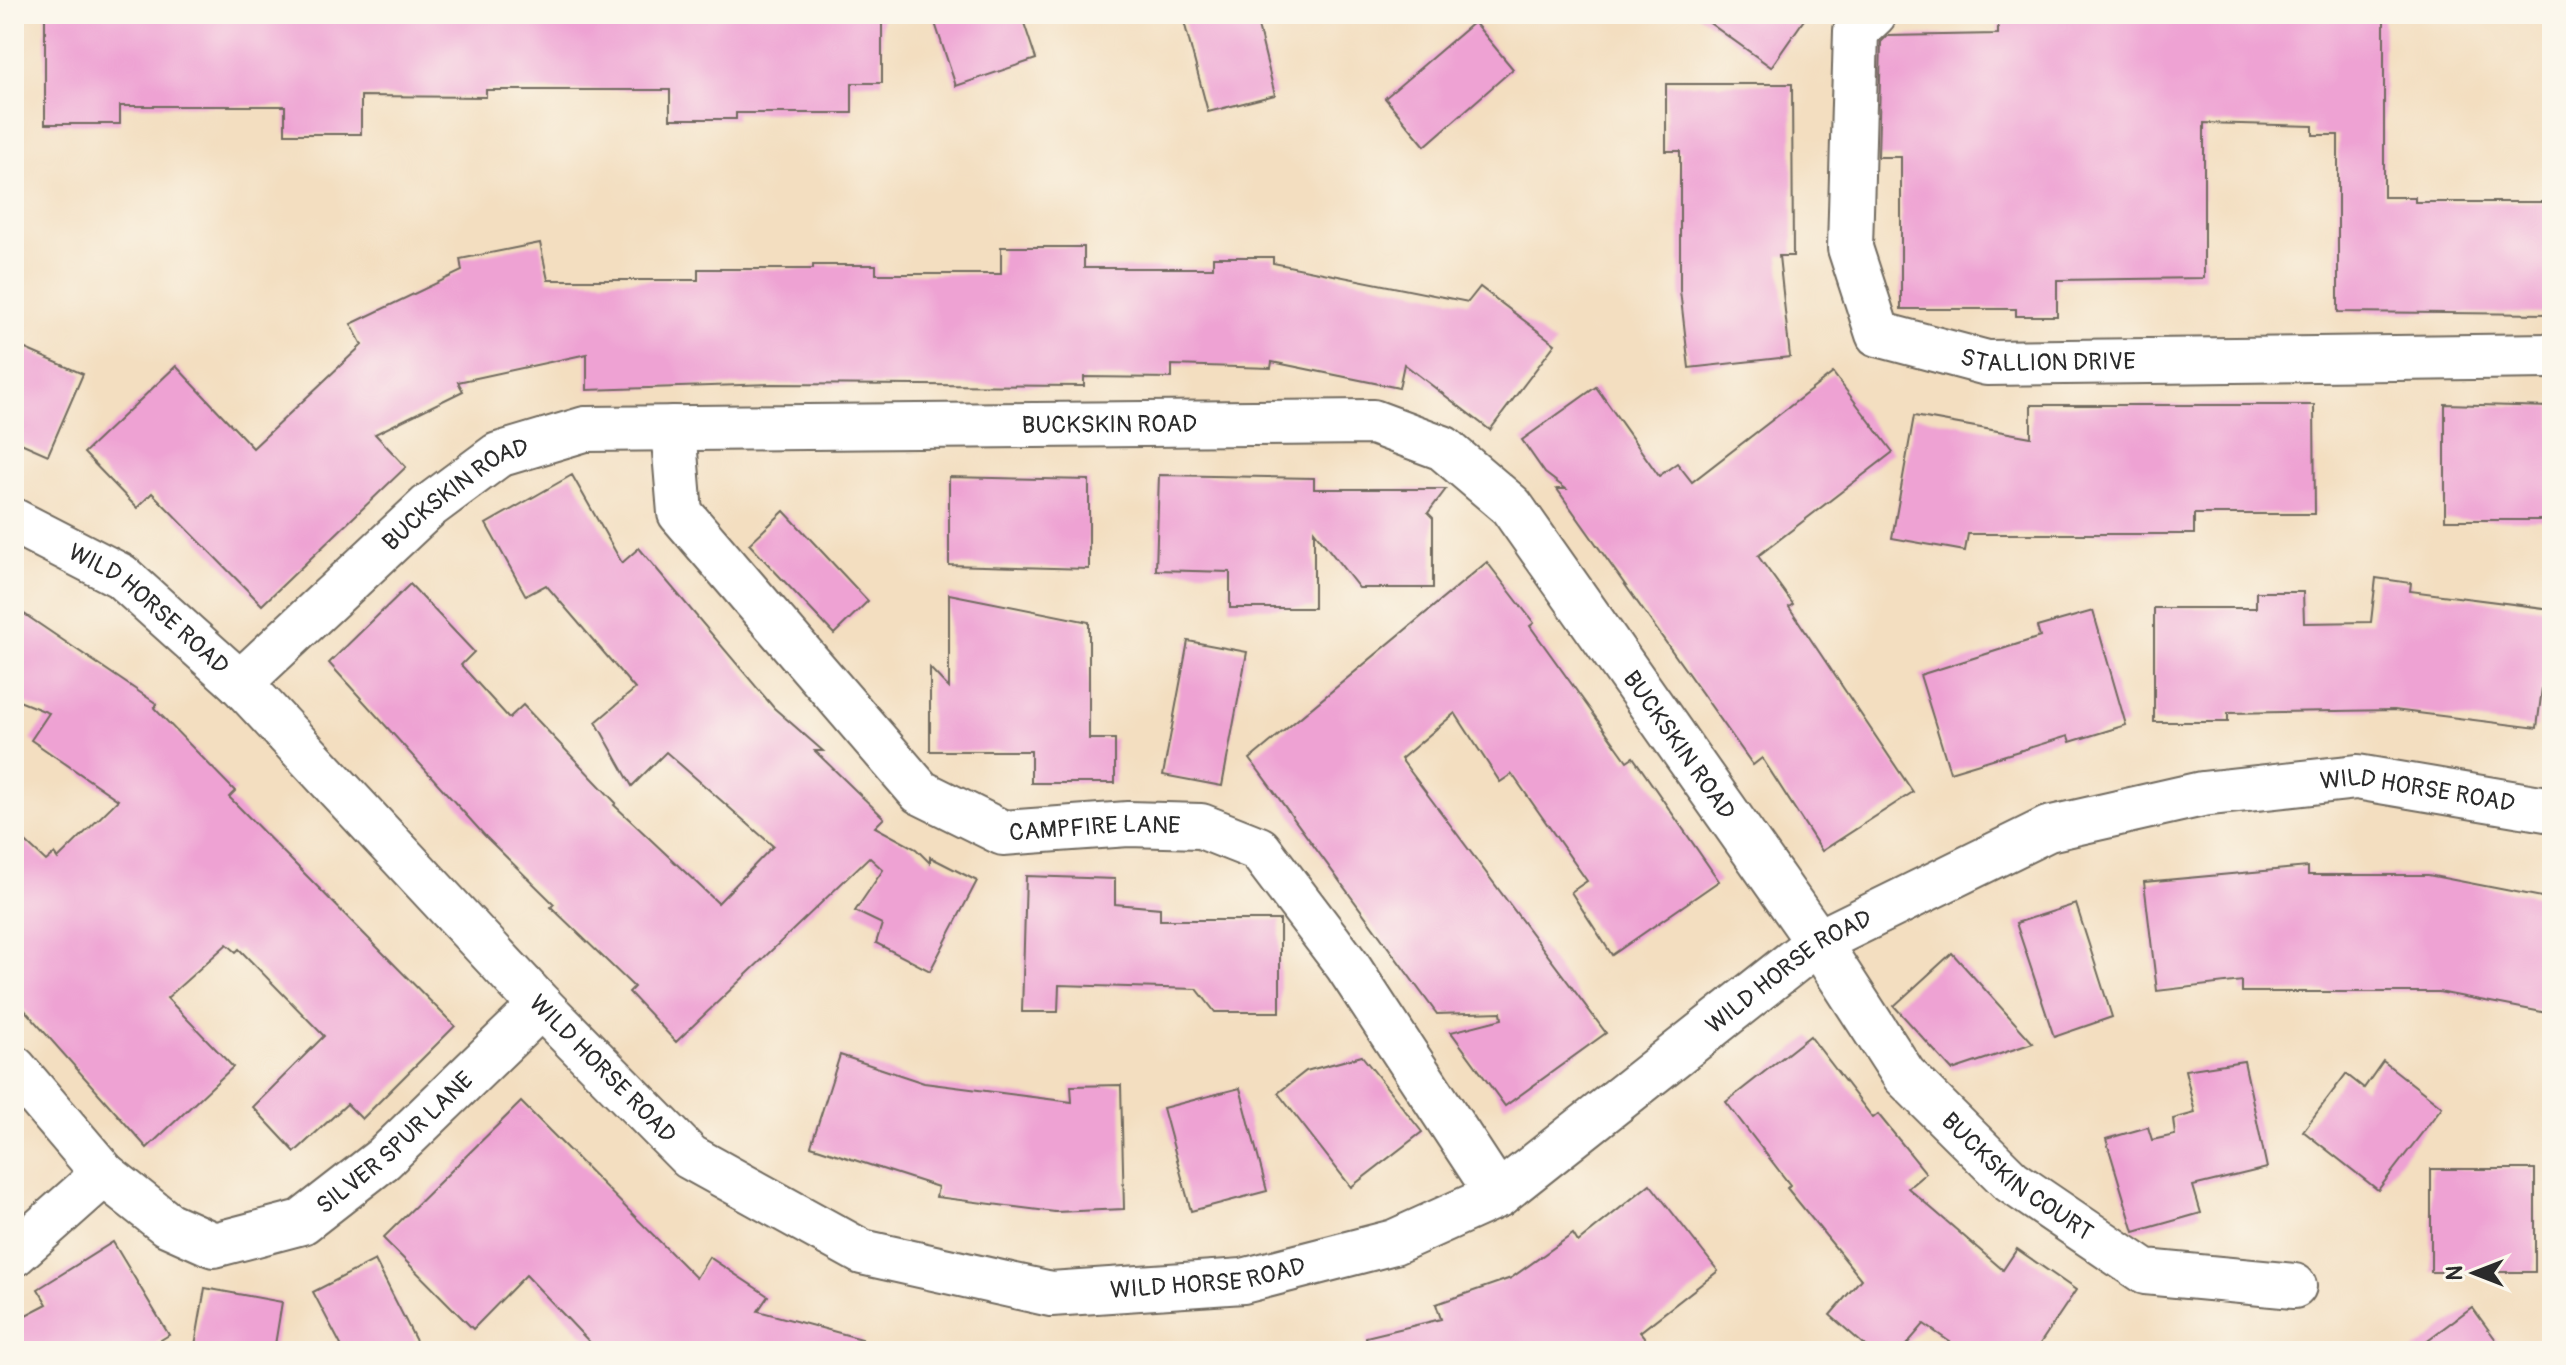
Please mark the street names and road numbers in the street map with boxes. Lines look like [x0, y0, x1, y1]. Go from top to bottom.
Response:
street label: STALLION DRIVE [1957, 342, 2136, 378]
street label: BUCKSKIN ROAD [1022, 409, 1197, 440]
street label: BUCKSKIN ROAD [376, 432, 532, 557]
street label: WILD HORSE ROAD [64, 537, 235, 681]
street label: BUCKSKIN ROAD [1617, 665, 1742, 825]
street label: WILD HORSE ROAD [2318, 762, 2517, 818]
street label: CAMPFIRE LANE [1008, 809, 1181, 847]
street label: WILD HORSE ROAD [1700, 903, 1876, 1040]
street label: WILD HORSE ROAD [523, 989, 682, 1149]
street label: SILVER SPUR LANE [310, 1065, 479, 1220]
street label: BUCKSKIN COURT [1936, 1106, 2099, 1247]
street label: WILD HORSE ROAD [1109, 1251, 1309, 1304]

